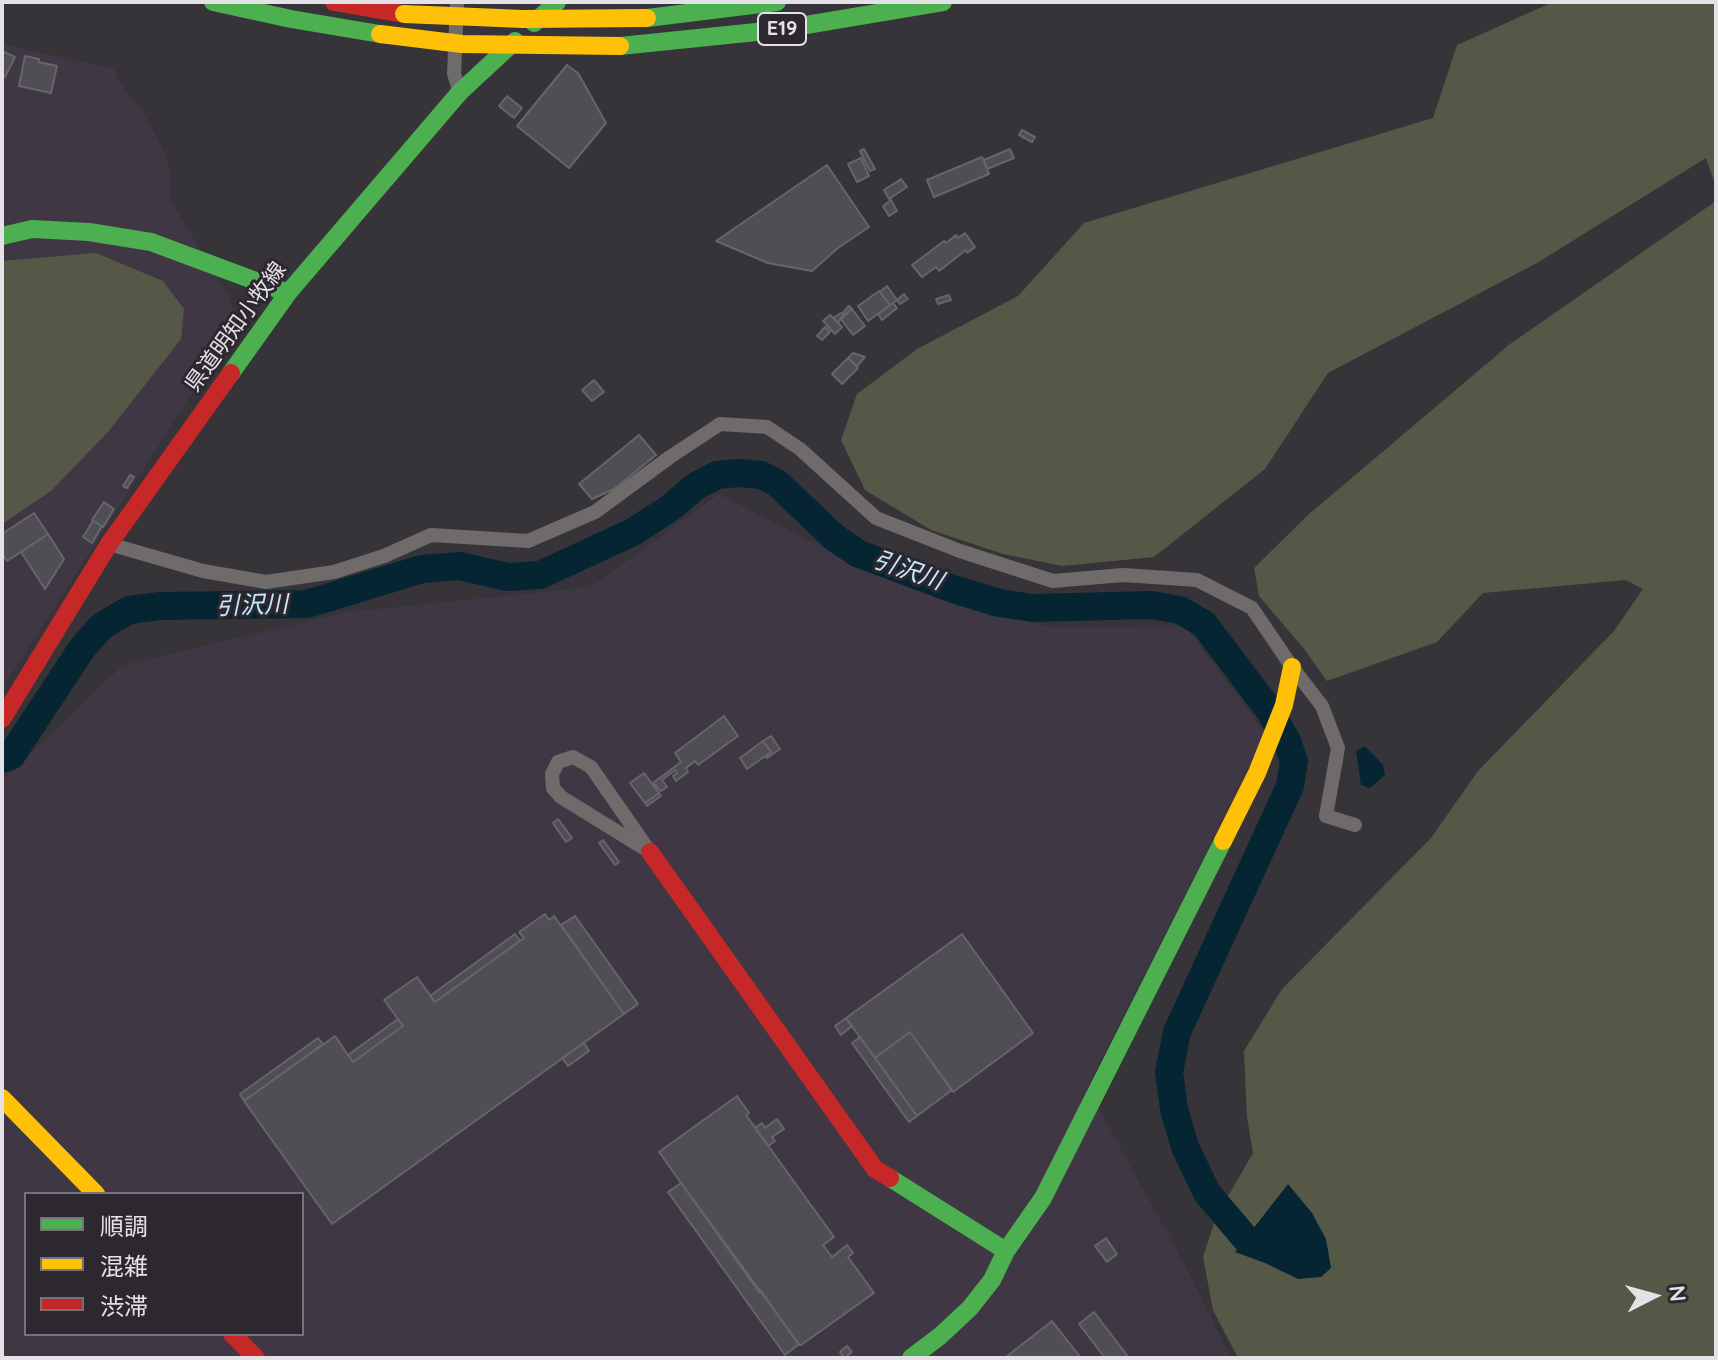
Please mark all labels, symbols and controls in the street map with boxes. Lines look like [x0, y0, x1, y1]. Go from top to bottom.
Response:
road number: E19 [758, 13, 806, 45]
street label: 県道明知小牧線 [180, 257, 292, 397]
water label: 引沢川 [869, 546, 947, 596]
water label: 引沢川 [216, 590, 288, 622]
legend [24, 1192, 304, 1336]
text: 順調 [100, 1211, 148, 1241]
text: 混雑 [100, 1251, 148, 1281]
north arrow [1614, 1256, 1694, 1336]
text: N [1663, 1284, 1693, 1303]
text: 渋滞 [100, 1291, 148, 1321]

